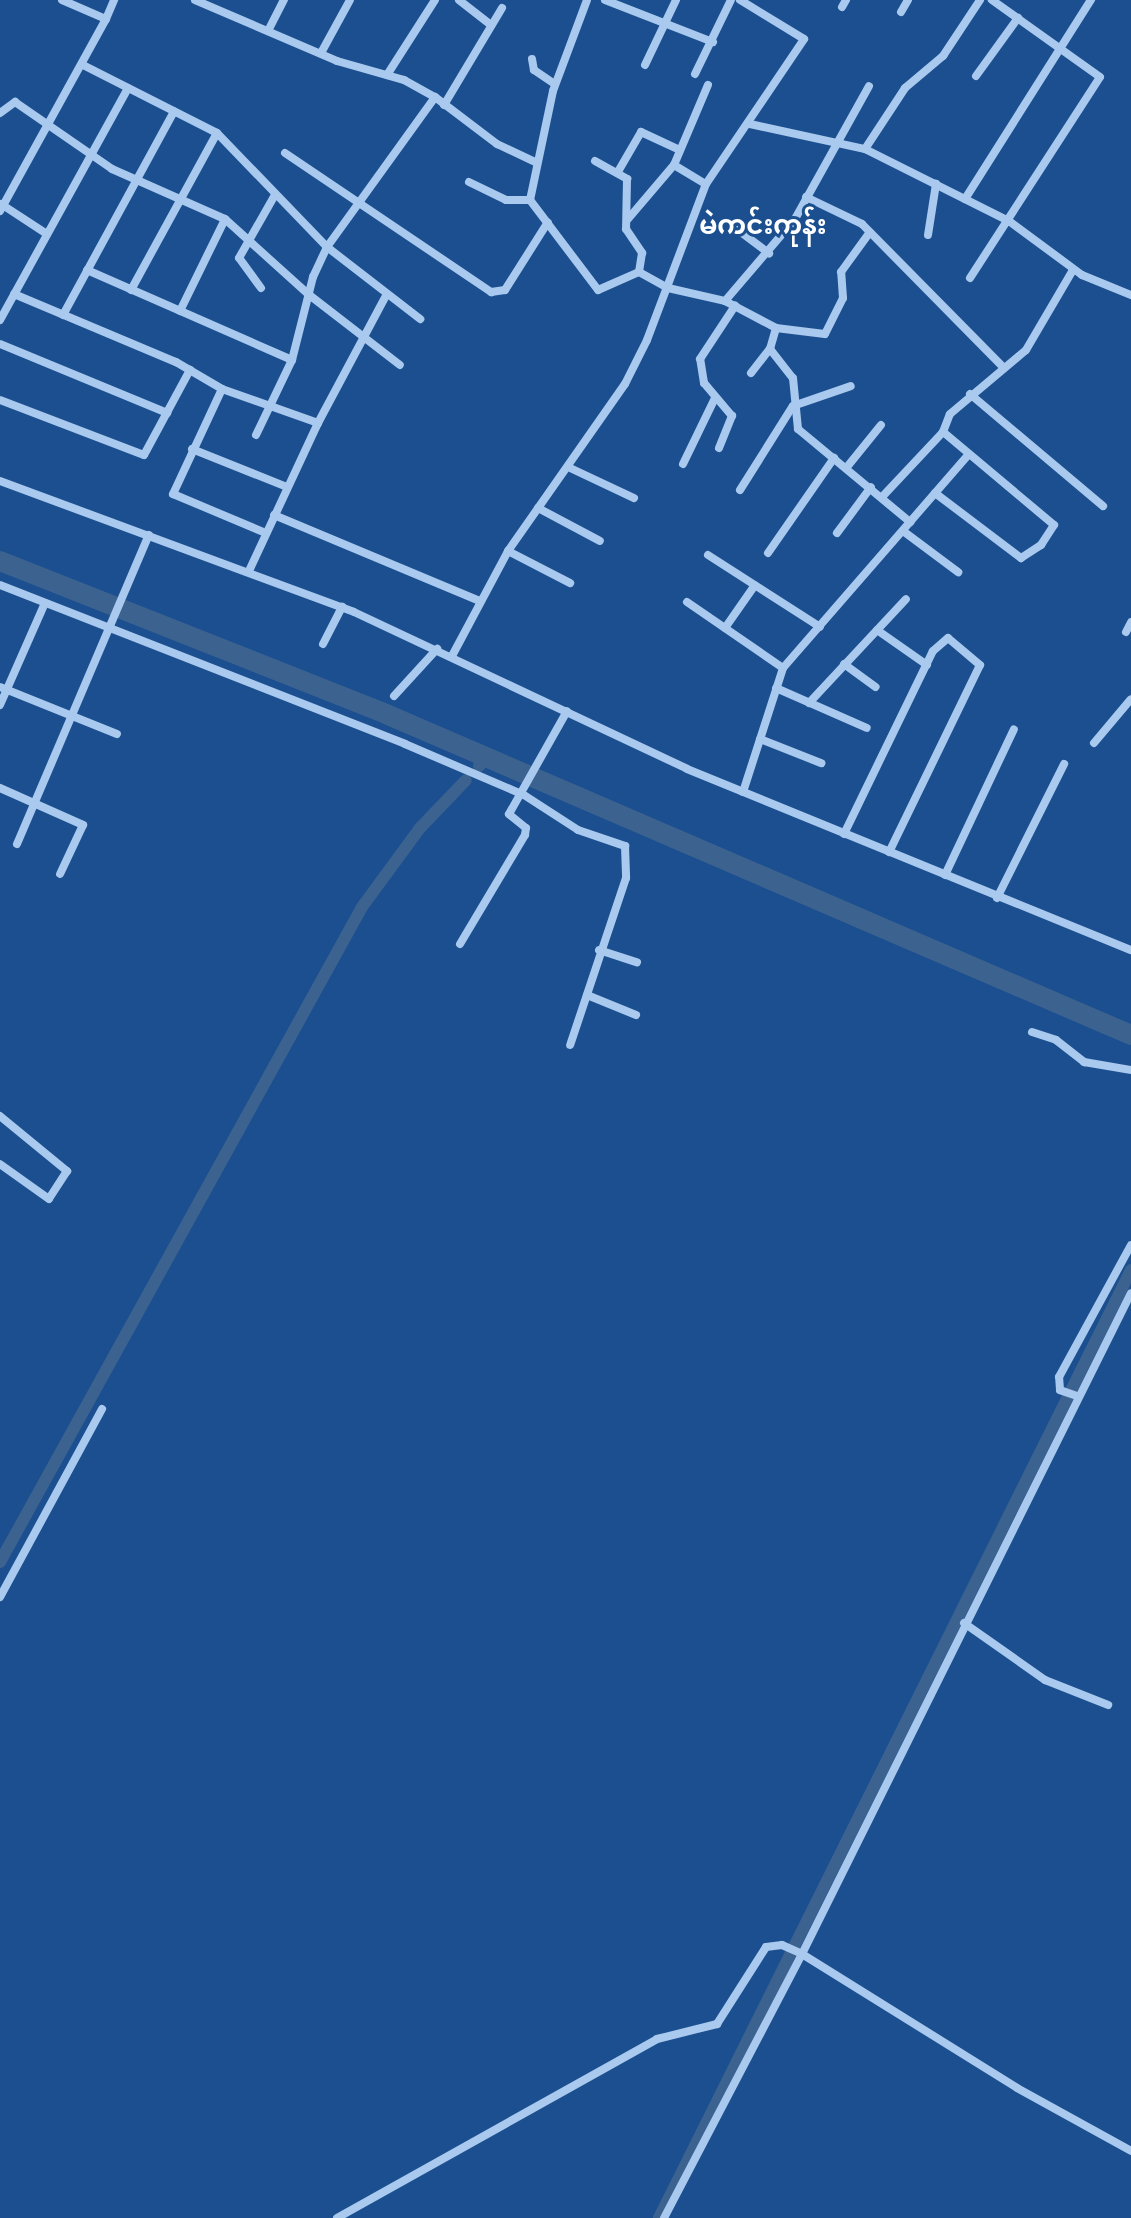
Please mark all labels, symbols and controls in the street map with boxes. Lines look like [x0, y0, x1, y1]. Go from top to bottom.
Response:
district label: မဲကင်းကုန်း [699, 210, 827, 242]

